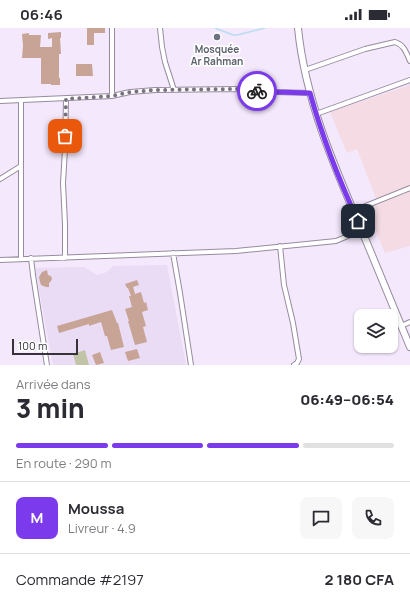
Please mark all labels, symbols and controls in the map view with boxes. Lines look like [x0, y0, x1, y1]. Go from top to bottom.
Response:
text: 06:46 [20, 4, 63, 25]
marker: Mosquée Ar Rahman [212, 32, 222, 42]
place label: Mosquée Ar Rahman [191, 42, 243, 68]
courier [237, 71, 277, 111]
icon: bike [246, 80, 268, 102]
pin [48, 119, 82, 153]
icon: bag [54, 125, 76, 147]
pin [341, 204, 375, 238]
icon: home [347, 210, 369, 232]
map controls [354, 309, 398, 353]
button: layers [354, 309, 398, 353]
scale bar [12, 337, 78, 356]
text: 100 m [18, 338, 47, 353]
text: Arrivée dans [16, 375, 91, 393]
text: 06:49–06:54 [300, 389, 394, 410]
text: 3 min [16, 390, 85, 426]
text: En route · 290 m [16, 454, 111, 472]
button: chat [300, 497, 342, 539]
button: phone [352, 497, 394, 539]
text: Moussa [68, 498, 124, 519]
text: M [31, 507, 43, 528]
text: Livreur · 4.9 [68, 519, 136, 537]
text: Commande #2197 [16, 569, 144, 590]
text: 2 180 CFA [325, 569, 394, 590]

